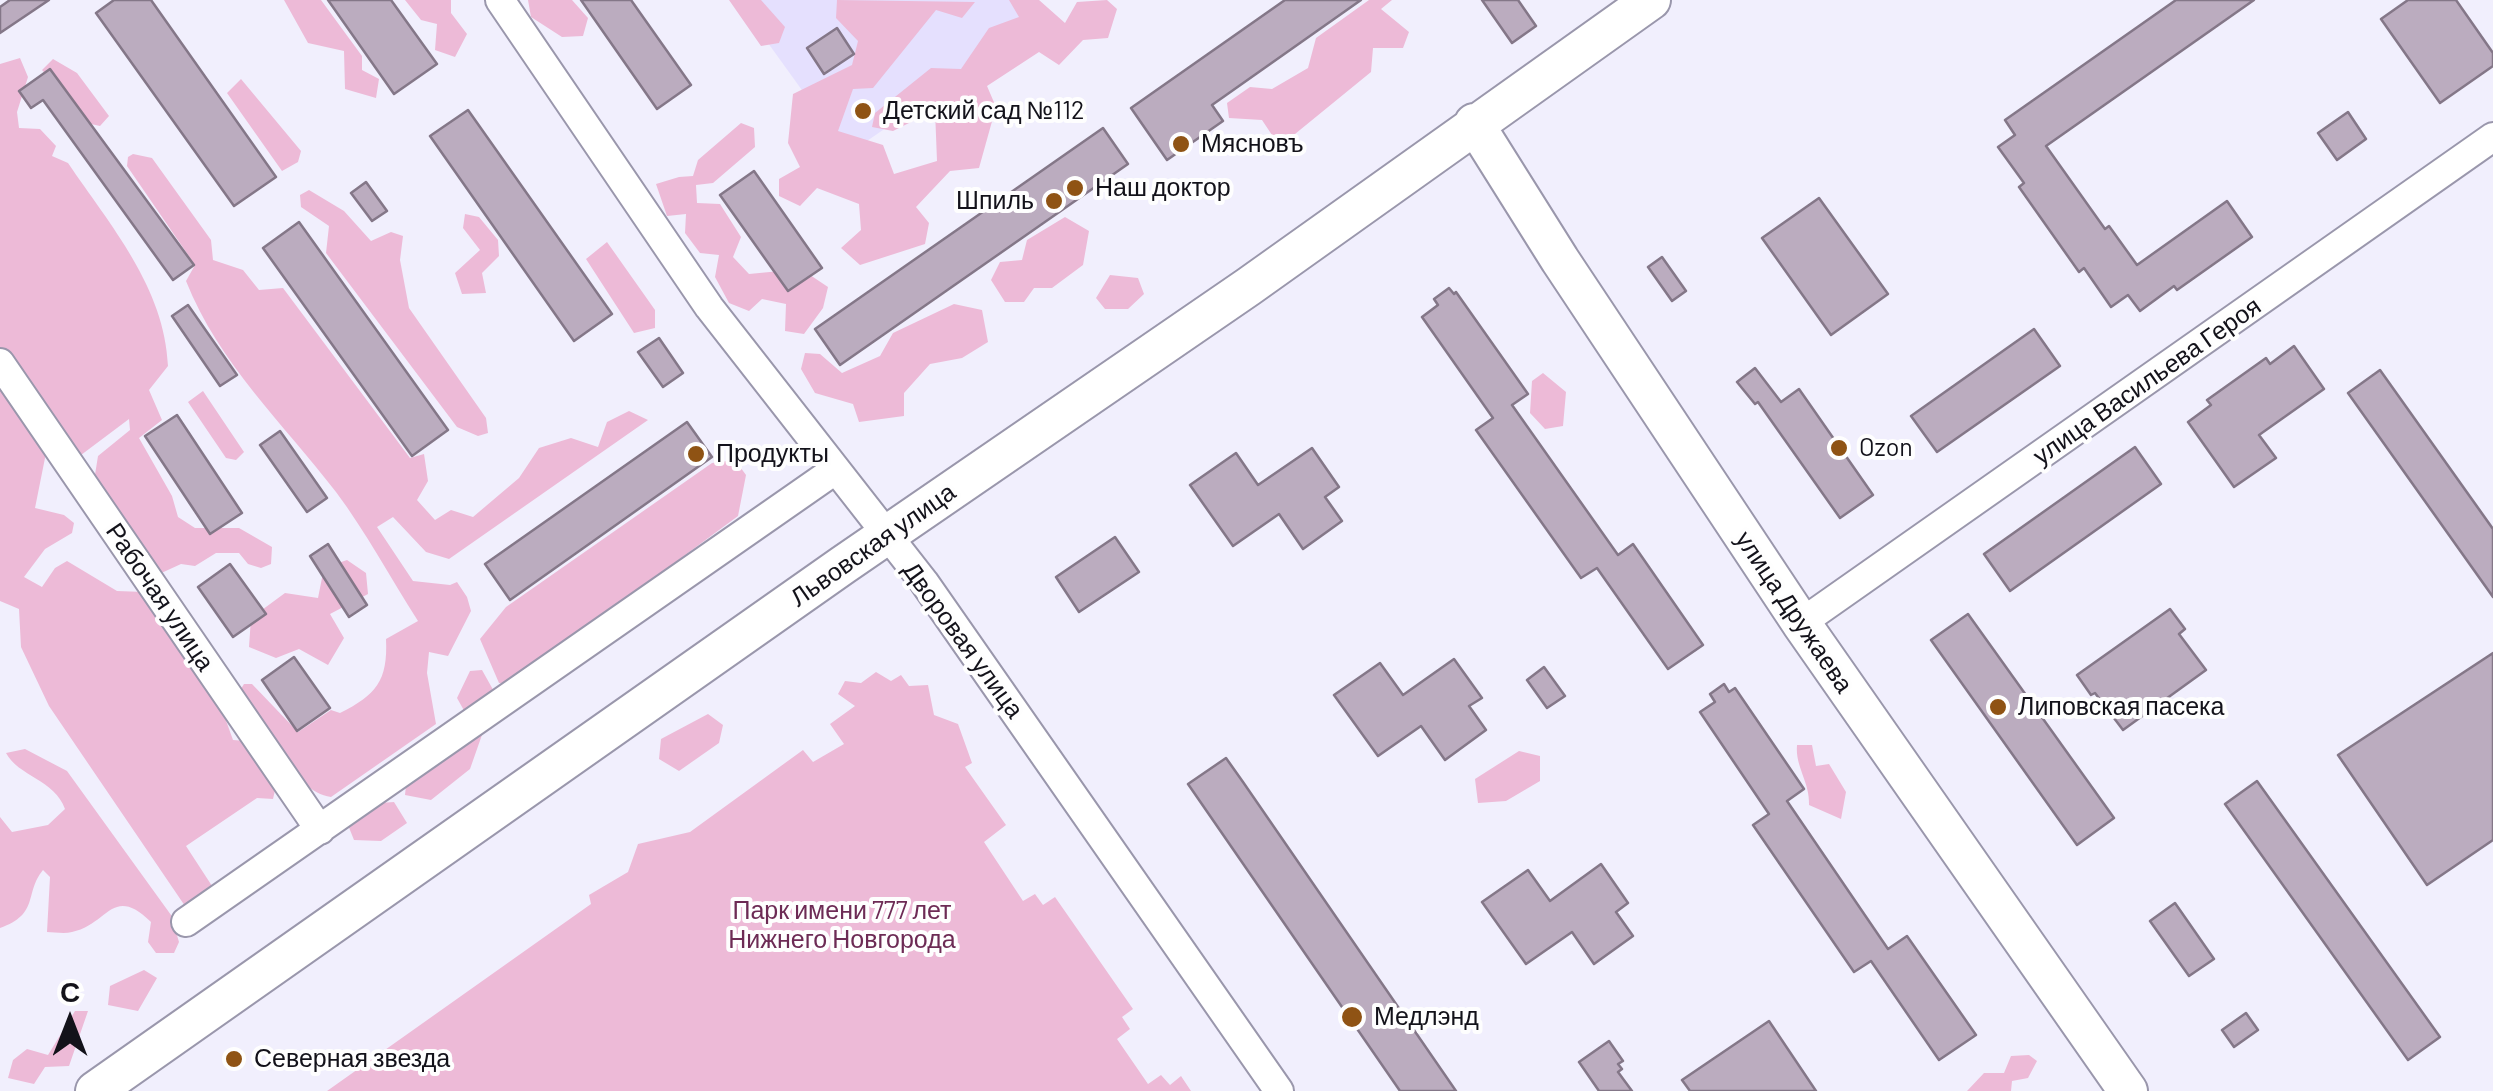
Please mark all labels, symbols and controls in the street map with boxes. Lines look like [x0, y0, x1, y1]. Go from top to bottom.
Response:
place label: Детский сад №112 [883, 96, 1084, 126]
marker: Детский сад №112 [852, 100, 874, 122]
place label: Мясновъ [1201, 129, 1304, 159]
marker: Мясновъ [1170, 133, 1192, 155]
place label: Наш доктор [1095, 173, 1231, 203]
marker: Наш доктор [1064, 177, 1086, 199]
place label: Шпиль [956, 186, 1034, 216]
marker: Шпиль [1043, 190, 1065, 212]
street label: улица Васильева Героя [2027, 291, 2267, 471]
place label: Ozon [1859, 433, 1913, 463]
marker: Ozon [1828, 437, 1850, 459]
place label: Продукты [716, 439, 829, 469]
marker: Продукты [685, 443, 707, 465]
street label: Львовская улица [785, 477, 961, 613]
street label: Рабочая улица [100, 517, 220, 677]
street label: улица Дружаева [1729, 525, 1859, 699]
street label: Дворовая улица [896, 556, 1030, 724]
place label: Липовская пасека [2018, 692, 2224, 722]
marker: Липовская пасека [1987, 696, 2009, 718]
park label: Парк имени 777 лет Нижнего Новгорода [728, 896, 956, 955]
north arrow [20, 971, 120, 1071]
text: С [60, 974, 80, 1008]
place label: Медлэнд [1374, 1002, 1479, 1032]
marker: Медлэнд [1339, 1004, 1365, 1030]
place label: Северная звезда [254, 1044, 450, 1074]
marker: Северная звезда [223, 1048, 245, 1070]

